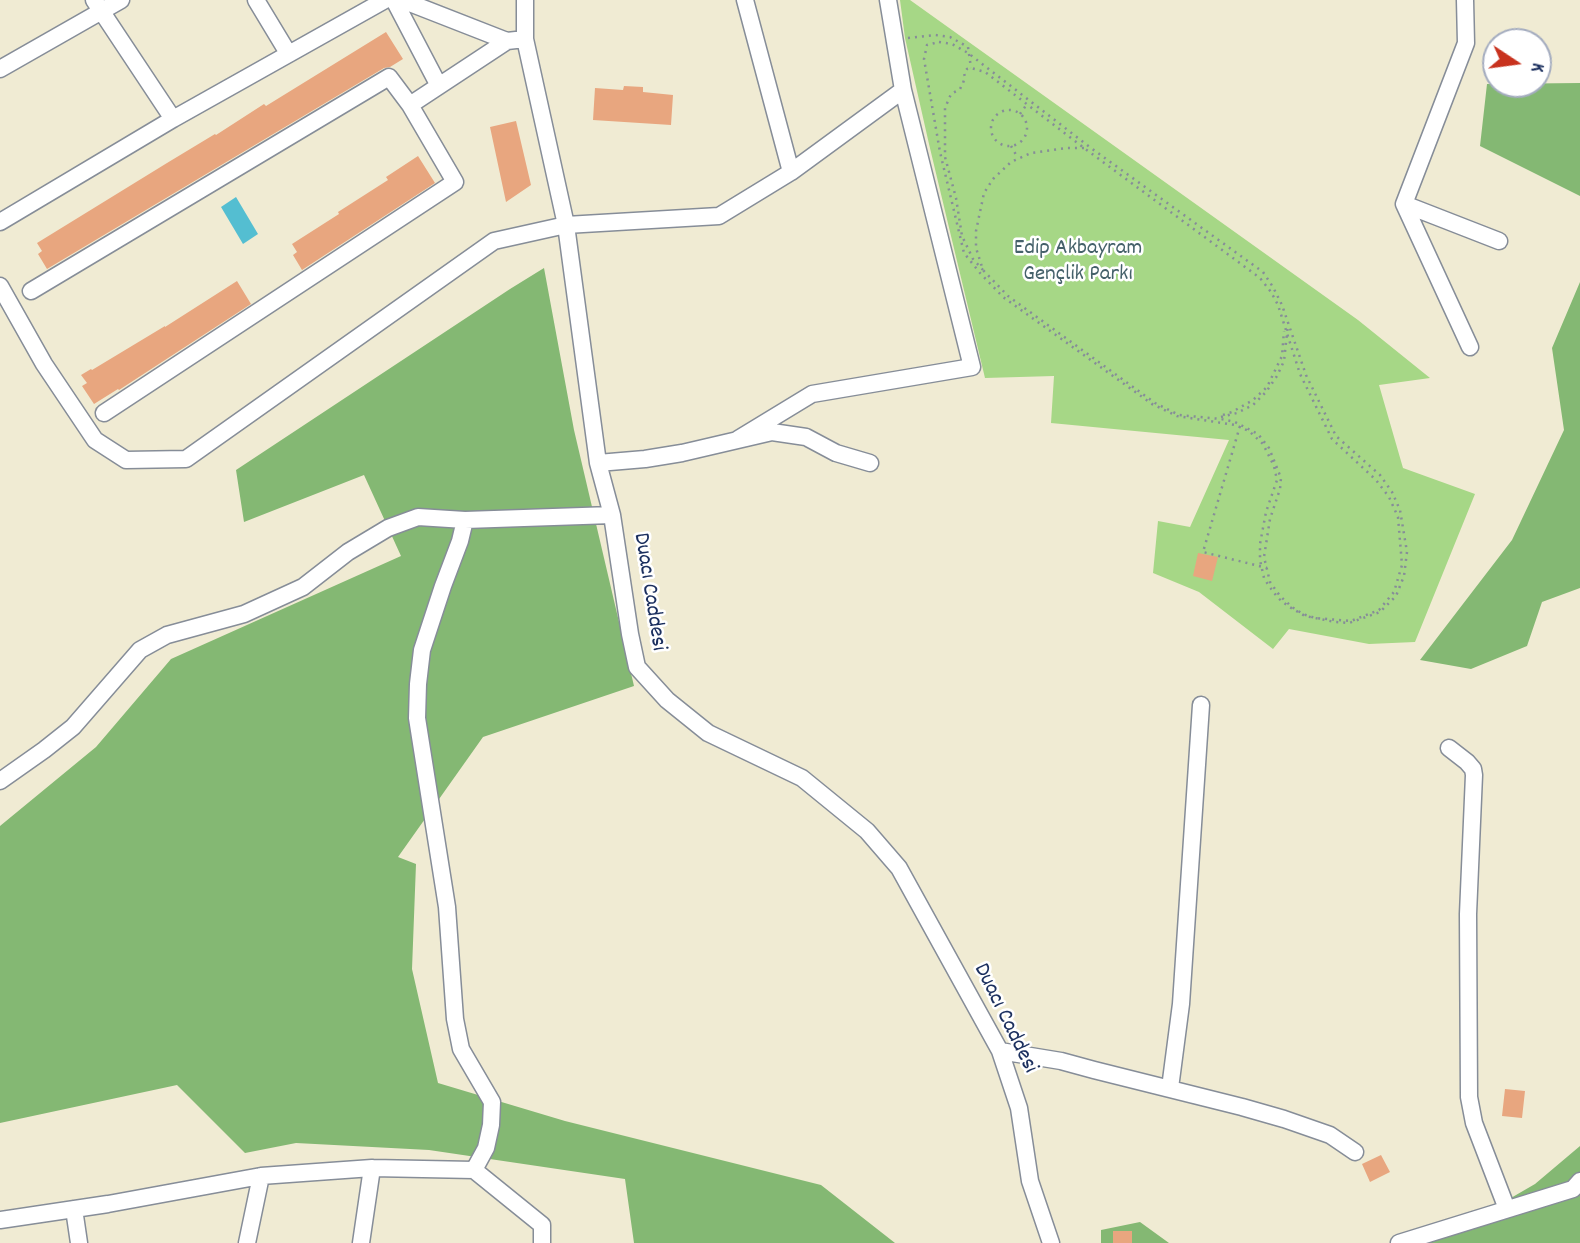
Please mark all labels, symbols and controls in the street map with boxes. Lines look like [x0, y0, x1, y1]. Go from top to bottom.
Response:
north arrow [1482, 28, 1552, 98]
text: K [1522, 60, 1550, 75]
park label: Edip Akbayram Gençlik Parkı [1014, 236, 1142, 290]
street label: Duacı Caddesi [625, 531, 671, 653]
street label: Duacı Caddesi [966, 959, 1042, 1079]

